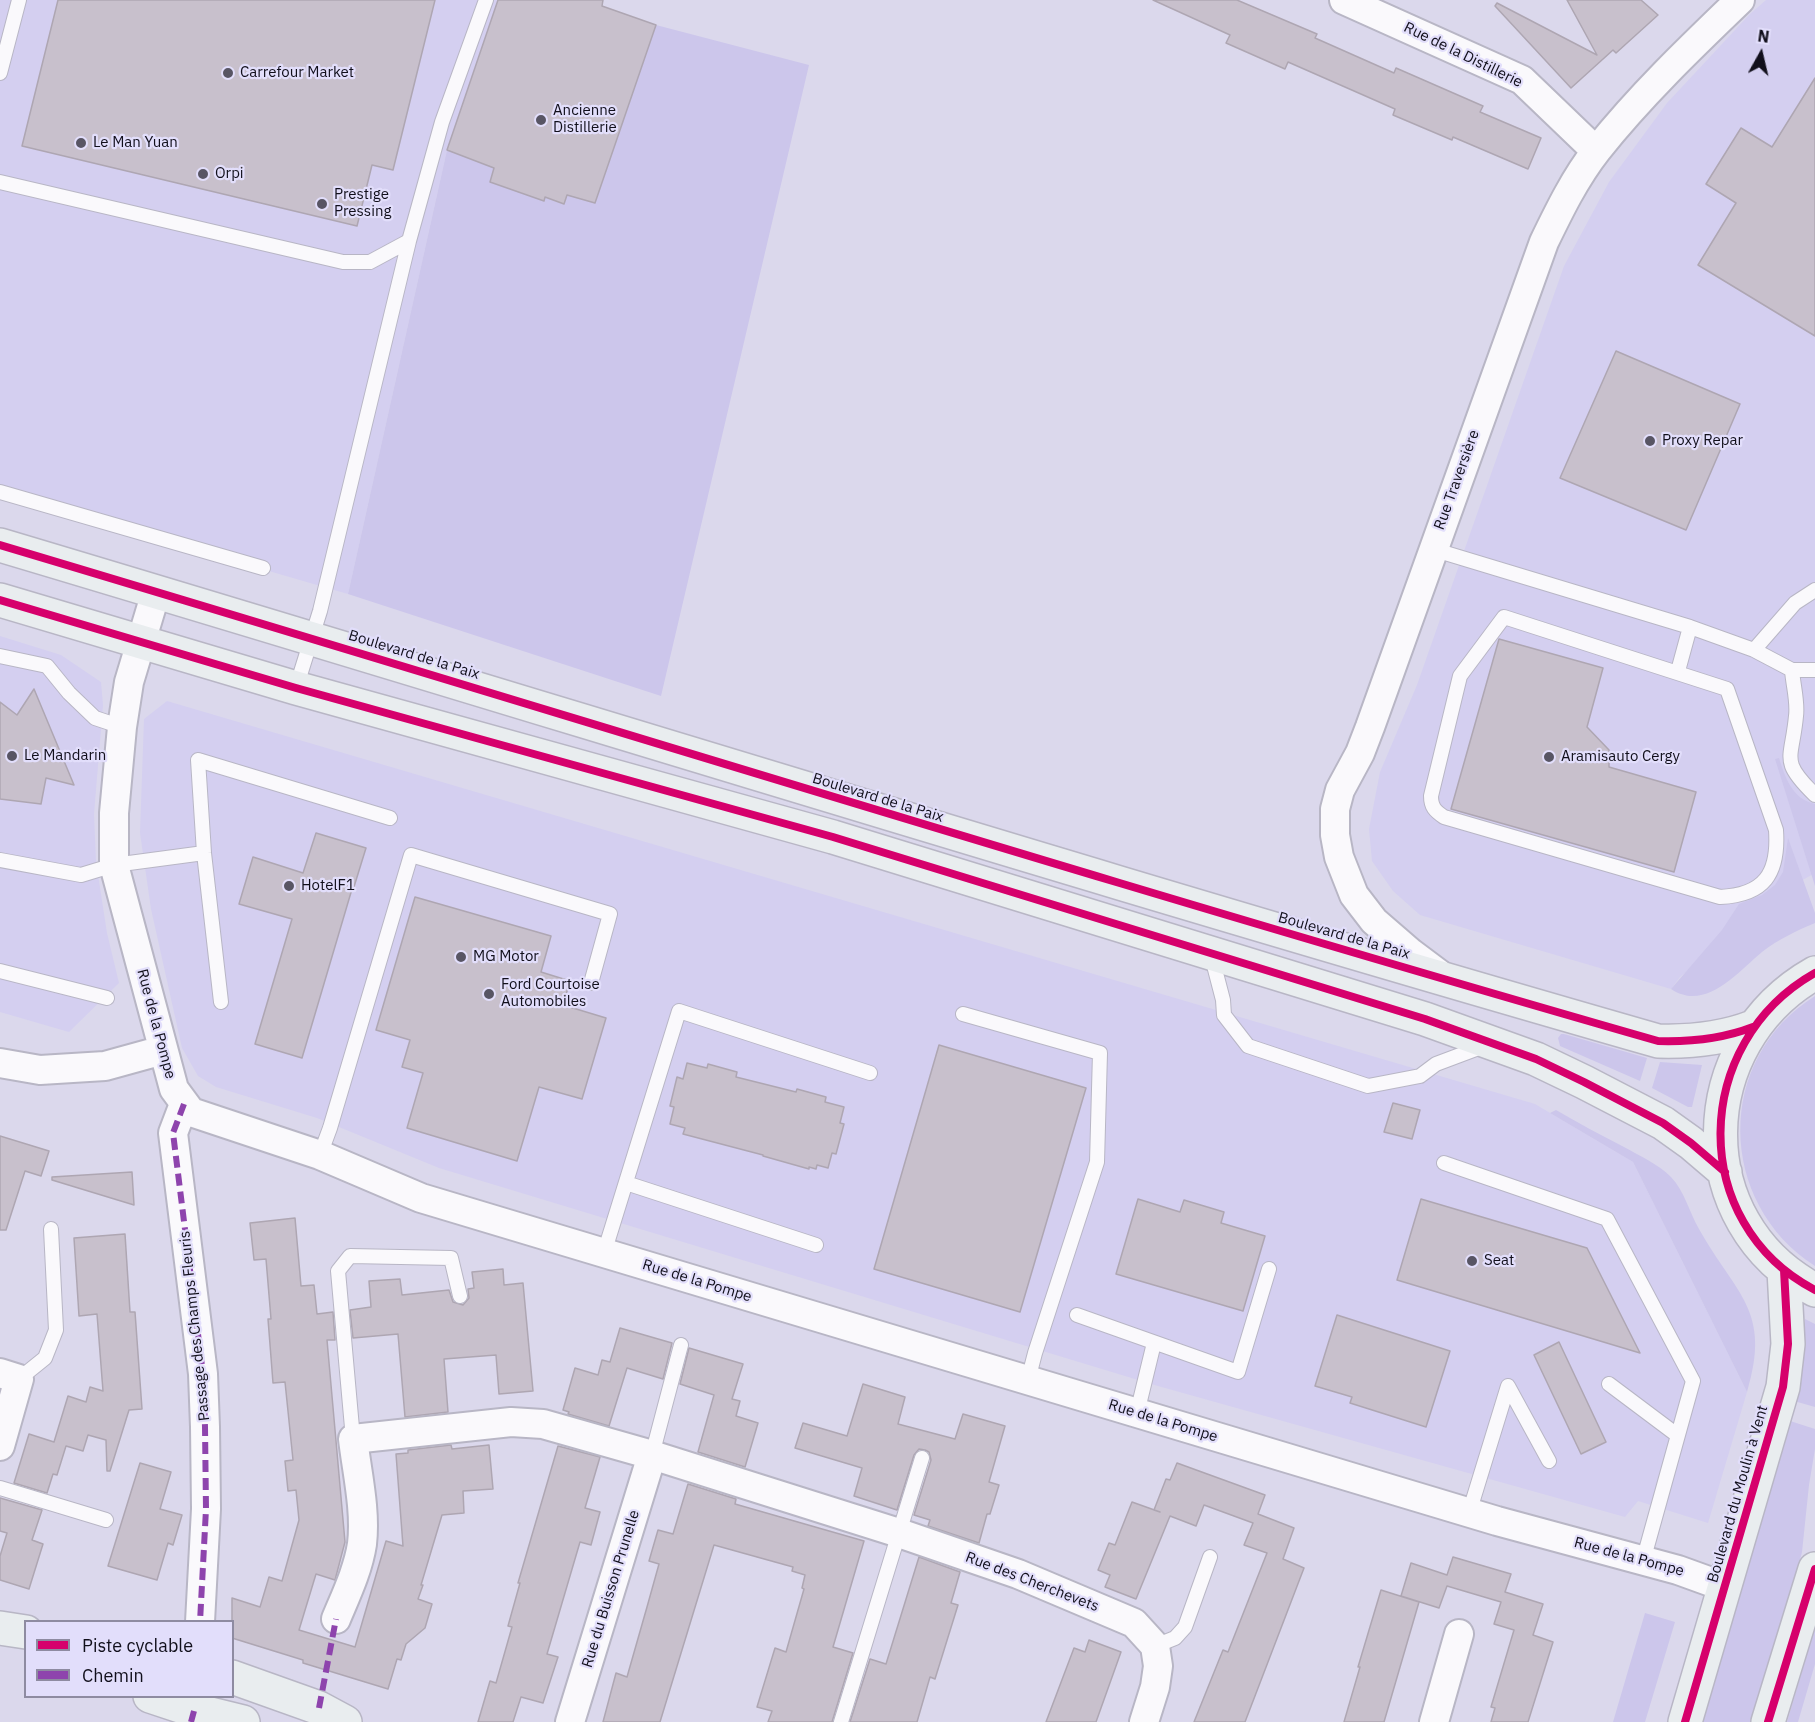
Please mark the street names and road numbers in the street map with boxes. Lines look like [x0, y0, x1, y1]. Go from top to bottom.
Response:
street label: Rue de la Distillerie [1401, 18, 1525, 92]
street label: Rue Traversière [1431, 428, 1483, 532]
street label: Boulevard de la Paix [346, 626, 482, 684]
street label: Boulevard de la Paix [810, 769, 946, 827]
street label: Boulevard de la Paix [1276, 909, 1412, 963]
street label: Rue de la Pompe [133, 967, 179, 1081]
street label: Passage des Champs Fleuris [176, 1230, 214, 1422]
street label: Rue de la Pompe [640, 1256, 754, 1306]
street label: Rue de la Pompe [1106, 1396, 1220, 1446]
street label: Boulevard du Moulin à Vent [1704, 1403, 1772, 1585]
street label: Rue du Buisson Prunelle [578, 1508, 644, 1670]
street label: Rue de la Pompe [1572, 1534, 1686, 1580]
street label: Rue des Cherchevets [963, 1548, 1101, 1616]

